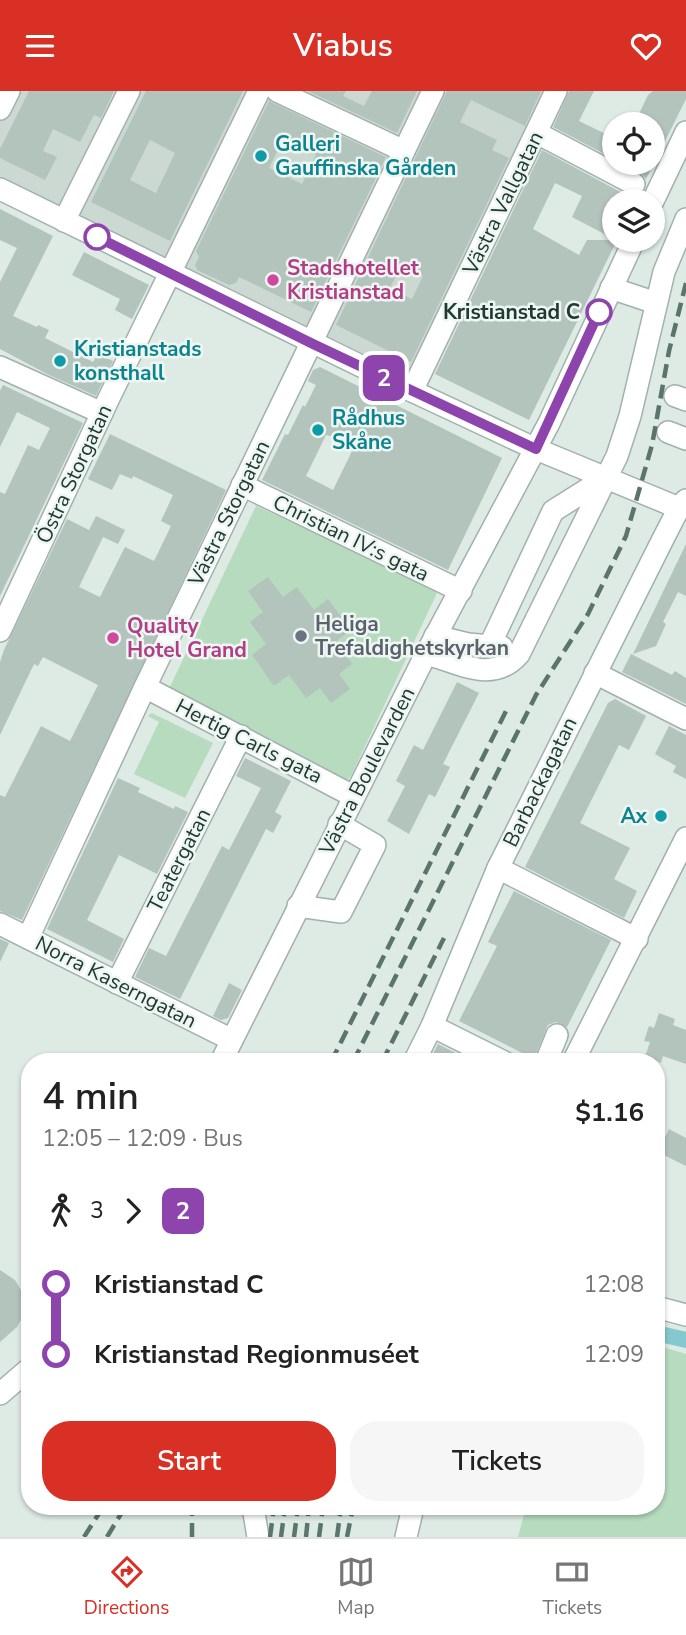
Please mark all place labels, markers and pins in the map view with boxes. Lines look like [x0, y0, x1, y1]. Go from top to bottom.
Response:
place label: Galleri Gauffinska Gården [275, 130, 456, 182]
marker: Galleri Gauffinska Gården [253, 148, 269, 164]
unlabelled marker [84, 224, 110, 250]
place label: Stadshotellet Kristianstad [287, 254, 420, 306]
marker: Stadshotellet Kristianstad [265, 272, 281, 288]
place label: Kristianstad C [443, 298, 580, 326]
marker: Kristianstad C [586, 299, 612, 325]
place label: Kristianstads konsthall [74, 335, 201, 387]
marker: Kristianstads konsthall [52, 353, 68, 369]
place label: Rådhus Skåne [332, 404, 405, 456]
marker: Rådhus Skåne [310, 422, 326, 438]
place label: Heliga Trefaldighetskyrkan [315, 610, 509, 662]
place label: Quality Hotel Grand [127, 612, 247, 664]
marker: Heliga Trefaldighetskyrkan [293, 628, 309, 644]
marker: Quality Hotel Grand [105, 630, 121, 646]
place label: Ax [620, 802, 648, 830]
marker: Ax [653, 808, 669, 824]

